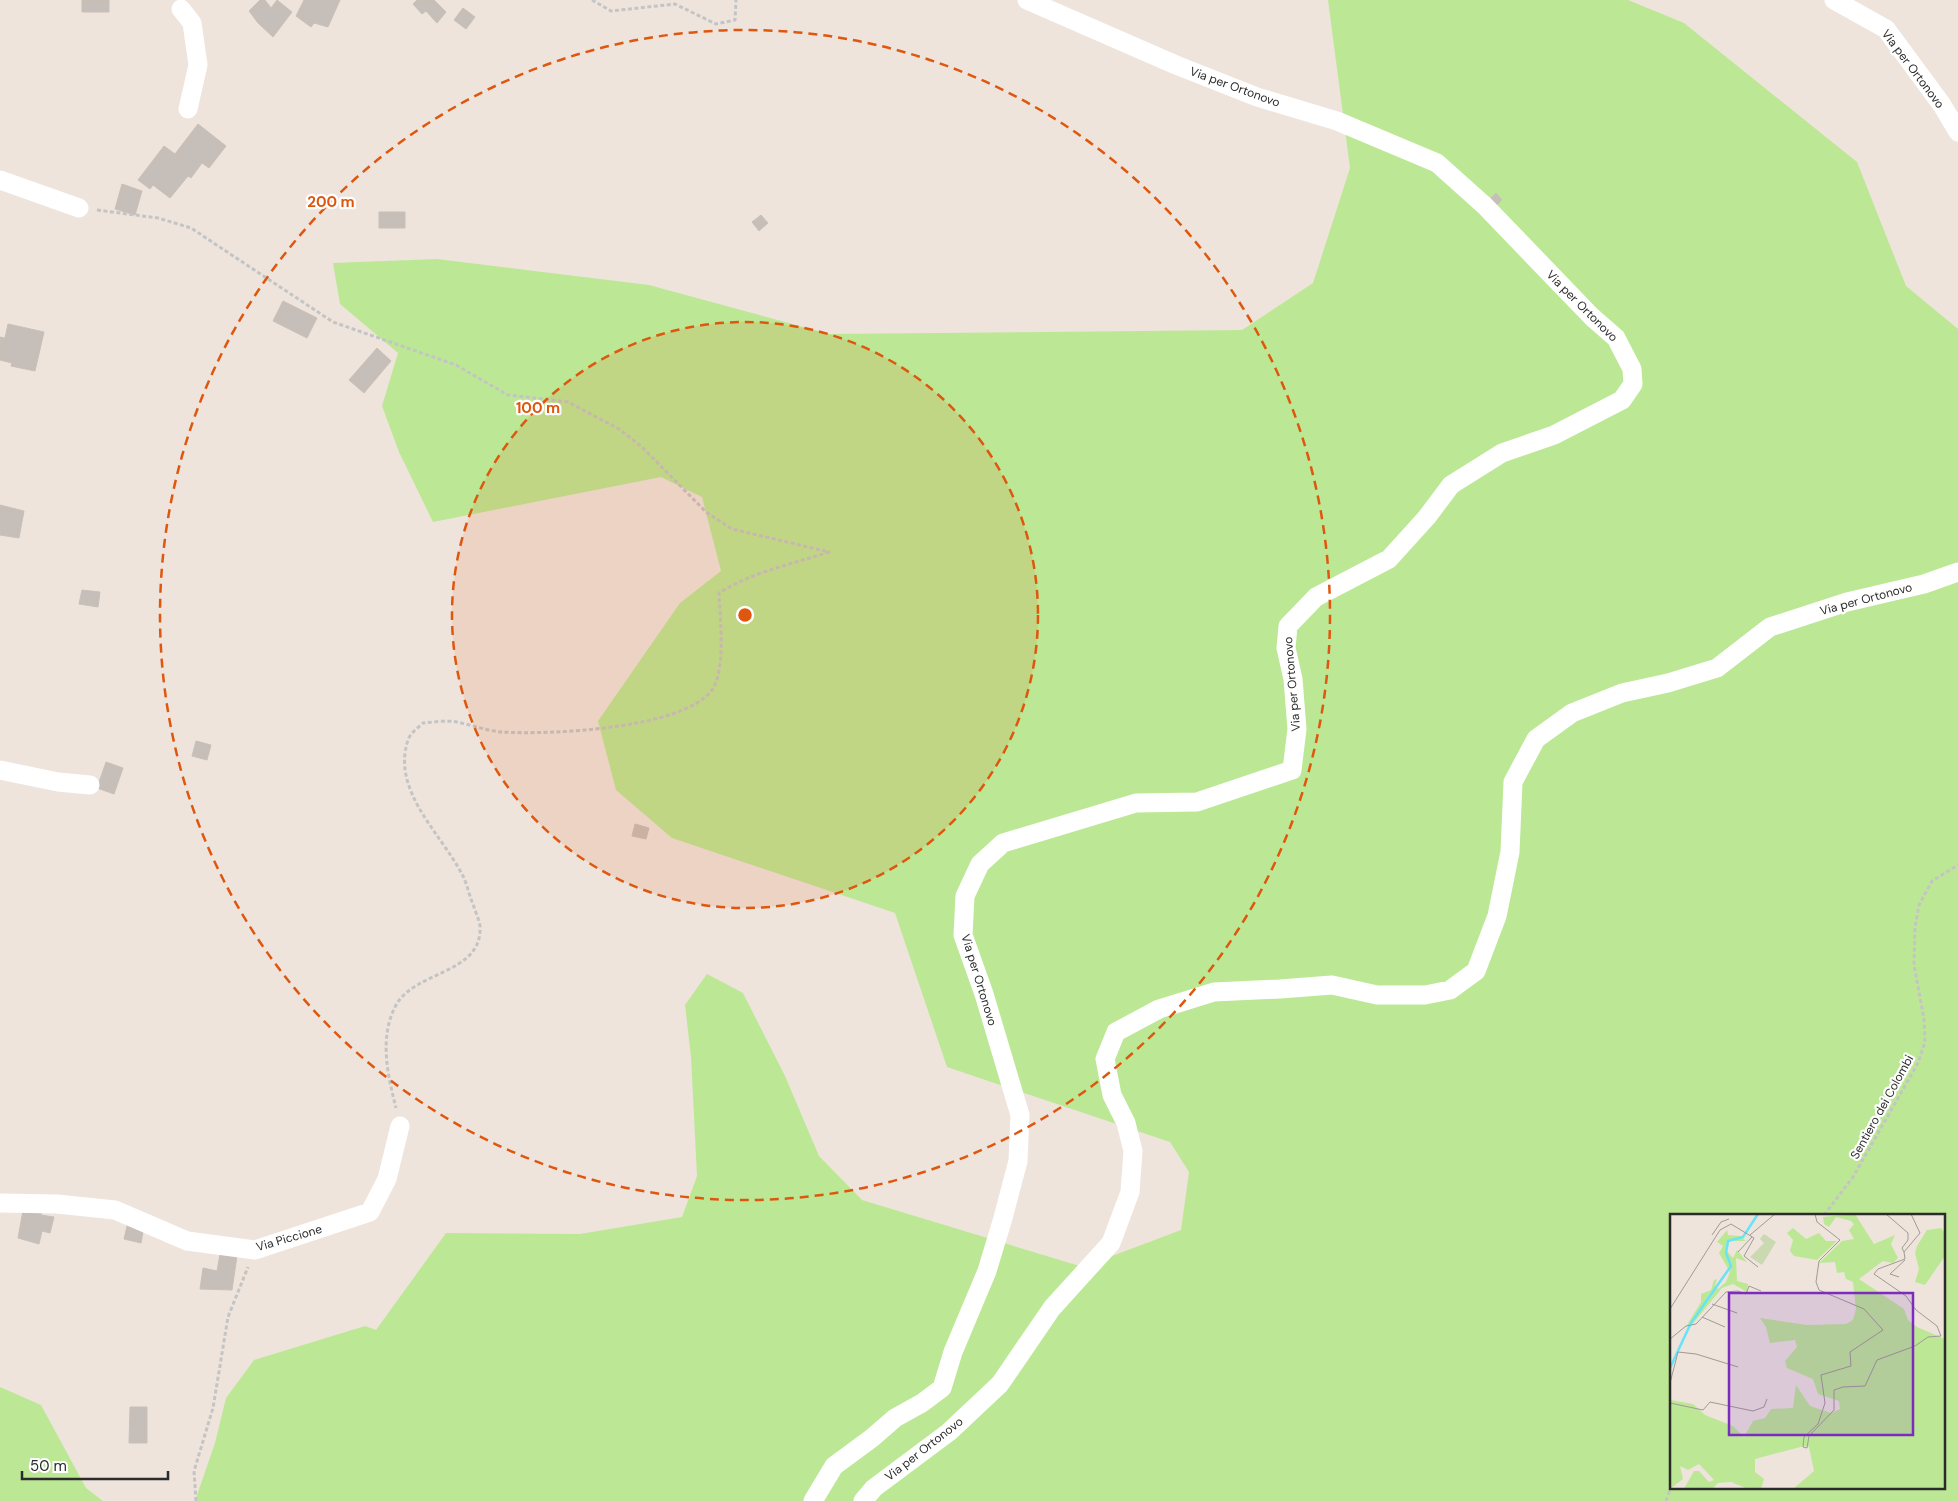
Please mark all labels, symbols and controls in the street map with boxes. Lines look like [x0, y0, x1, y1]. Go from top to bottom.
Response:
street label: Via per Ortonovo [1878, 26, 1948, 112]
street label: Via per Ortonovo [1188, 63, 1282, 111]
text: 200 m [307, 192, 355, 212]
street label: Via per Ortonovo [1543, 267, 1621, 345]
text: 100 m [516, 398, 560, 418]
street label: Via per Ortonovo [1818, 579, 1914, 619]
centre of rings [736, 606, 754, 624]
street label: Via per Ortonovo [1280, 636, 1304, 732]
street label: Via per Ortonovo [957, 932, 1001, 1028]
street label: Sentiero dei Colombi [1847, 1052, 1917, 1162]
inset map [1670, 1214, 1946, 1488]
street label: Via Piccione [254, 1221, 324, 1255]
street label: Via per Ortonovo [882, 1414, 966, 1484]
scale bar [22, 1448, 169, 1480]
text: 50 m [30, 1456, 67, 1476]

